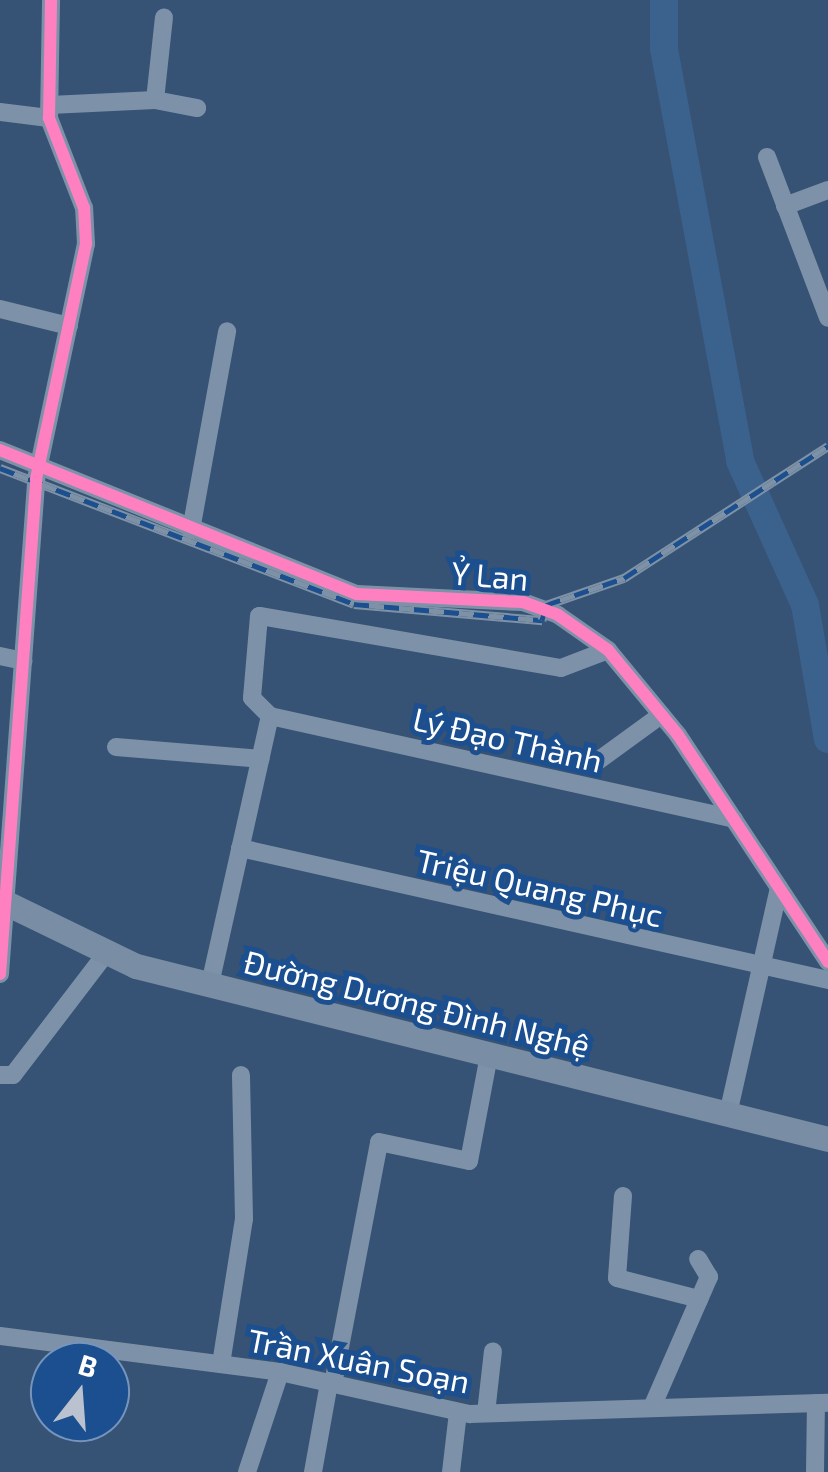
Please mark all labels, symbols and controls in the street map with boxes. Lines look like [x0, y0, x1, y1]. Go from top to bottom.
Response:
street label: Ỷ Lan [449, 552, 531, 598]
street label: Lý Đạo Thành [409, 698, 607, 780]
street label: Triệu Quang Phục [413, 840, 667, 934]
street label: Đường Dương Đình Nghệ [240, 941, 594, 1065]
street label: Trần Xuân Soạn [245, 1320, 473, 1400]
north arrow [30, 1342, 130, 1442]
text: B [75, 1346, 102, 1384]

